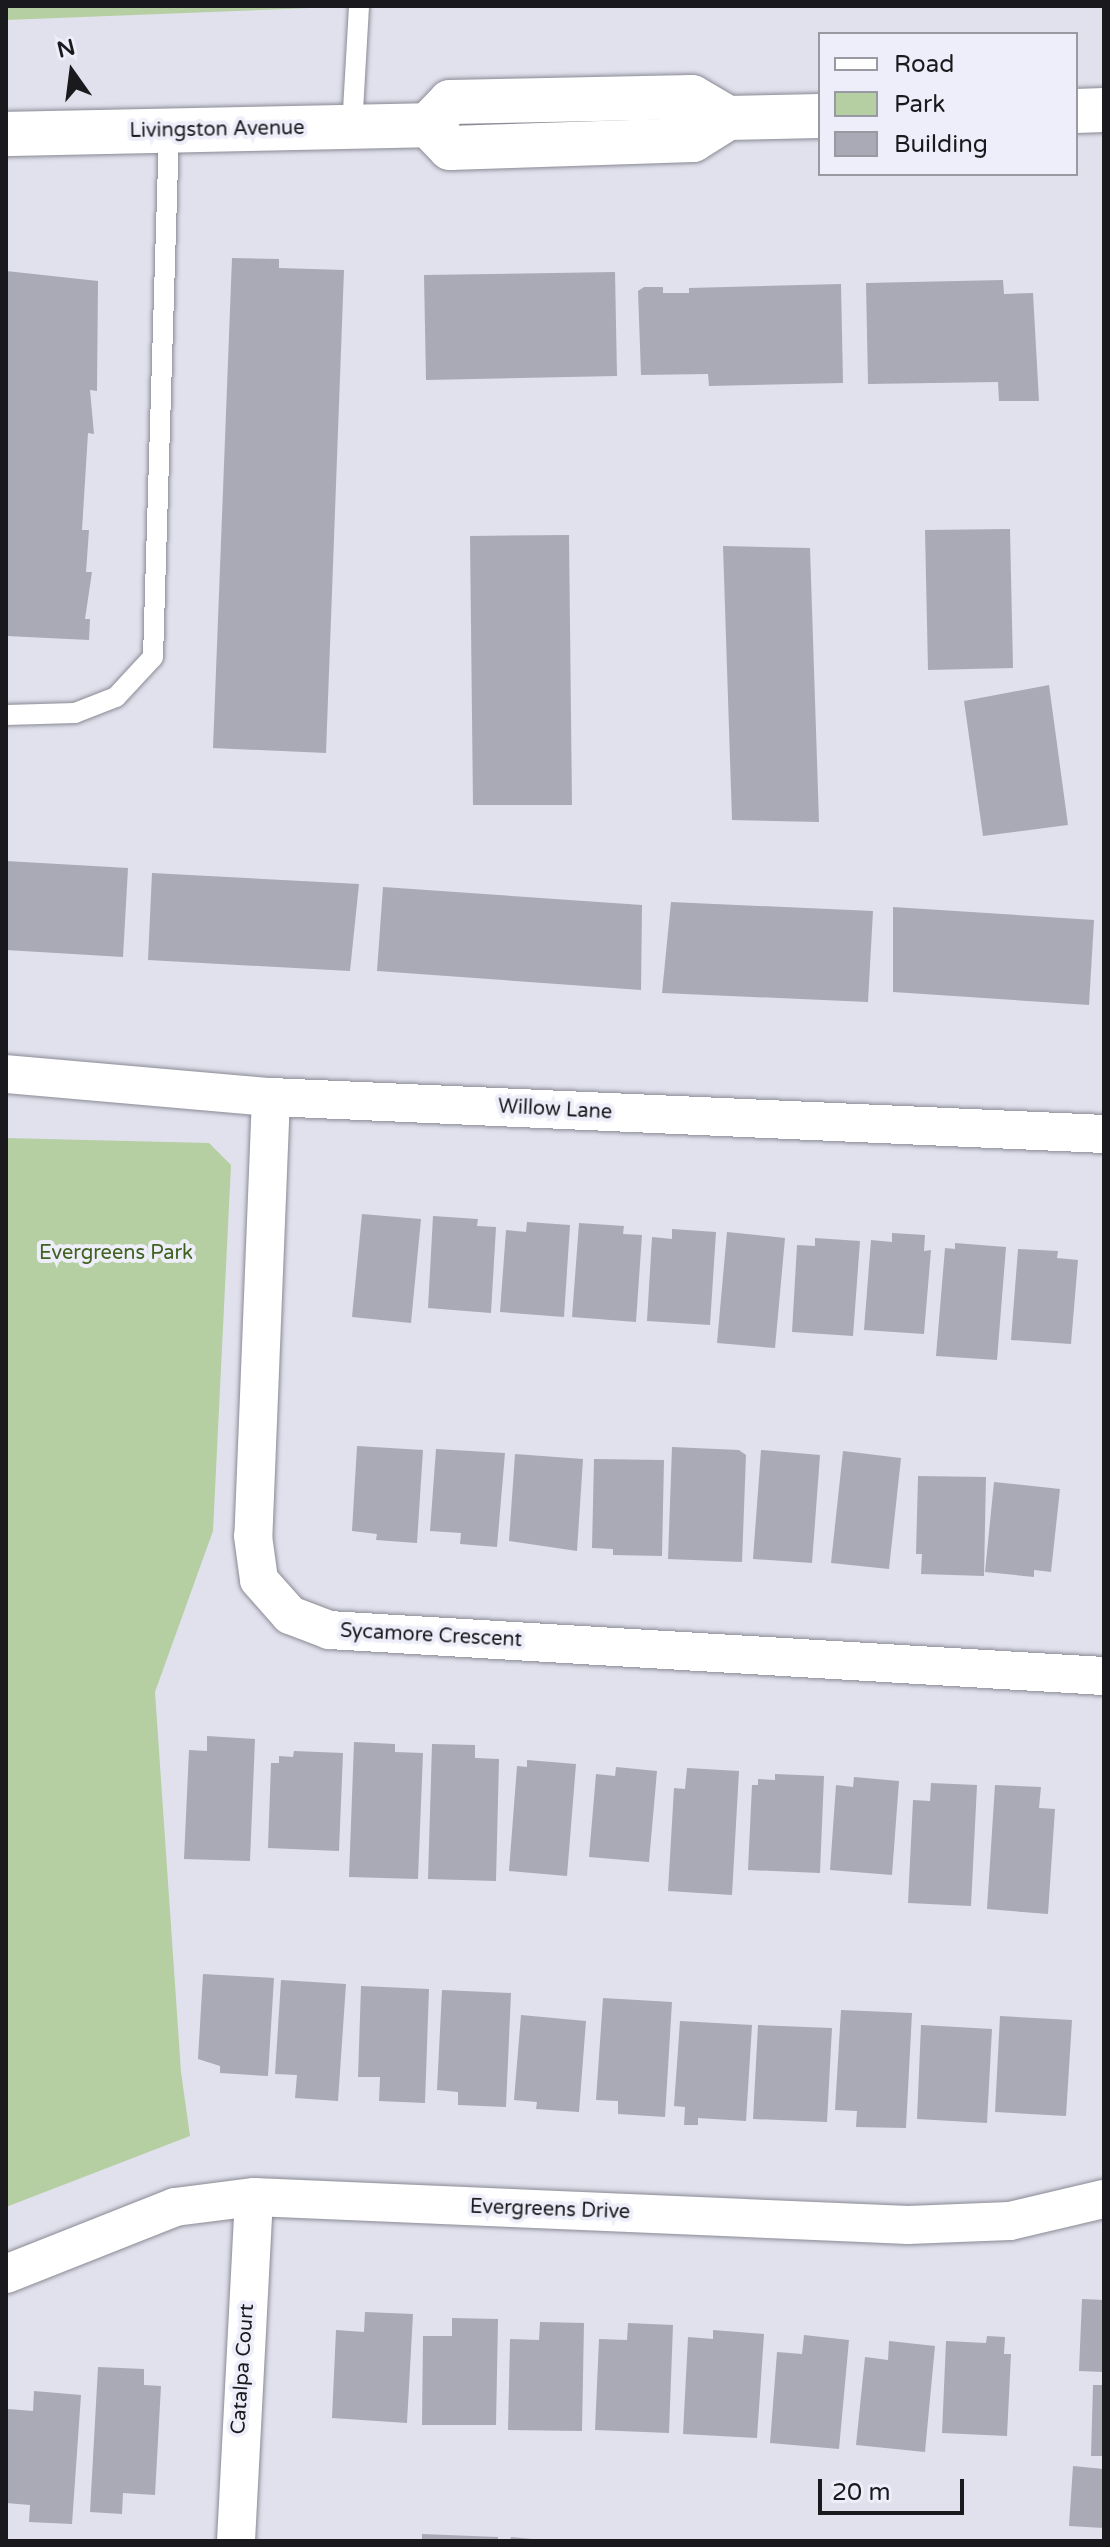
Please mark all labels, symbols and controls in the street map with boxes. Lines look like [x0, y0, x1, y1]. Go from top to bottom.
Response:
north arrow [32, 32, 112, 112]
legend [818, 32, 1078, 176]
text: N [54, 34, 78, 63]
text: Road [894, 50, 954, 79]
text: Park [894, 90, 945, 119]
street label: Livingston Avenue [129, 116, 305, 144]
text: Building [894, 130, 988, 159]
street label: Willow Lane [497, 1095, 613, 1125]
park label: Evergreens Park [39, 1241, 193, 1265]
street label: Sycamore Crescent [339, 1619, 523, 1653]
street label: Evergreens Drive [469, 2195, 631, 2225]
street label: Catalpa Court [226, 2303, 260, 2435]
scale bar [822, 2463, 968, 2513]
text: 20 m [832, 2478, 890, 2507]

